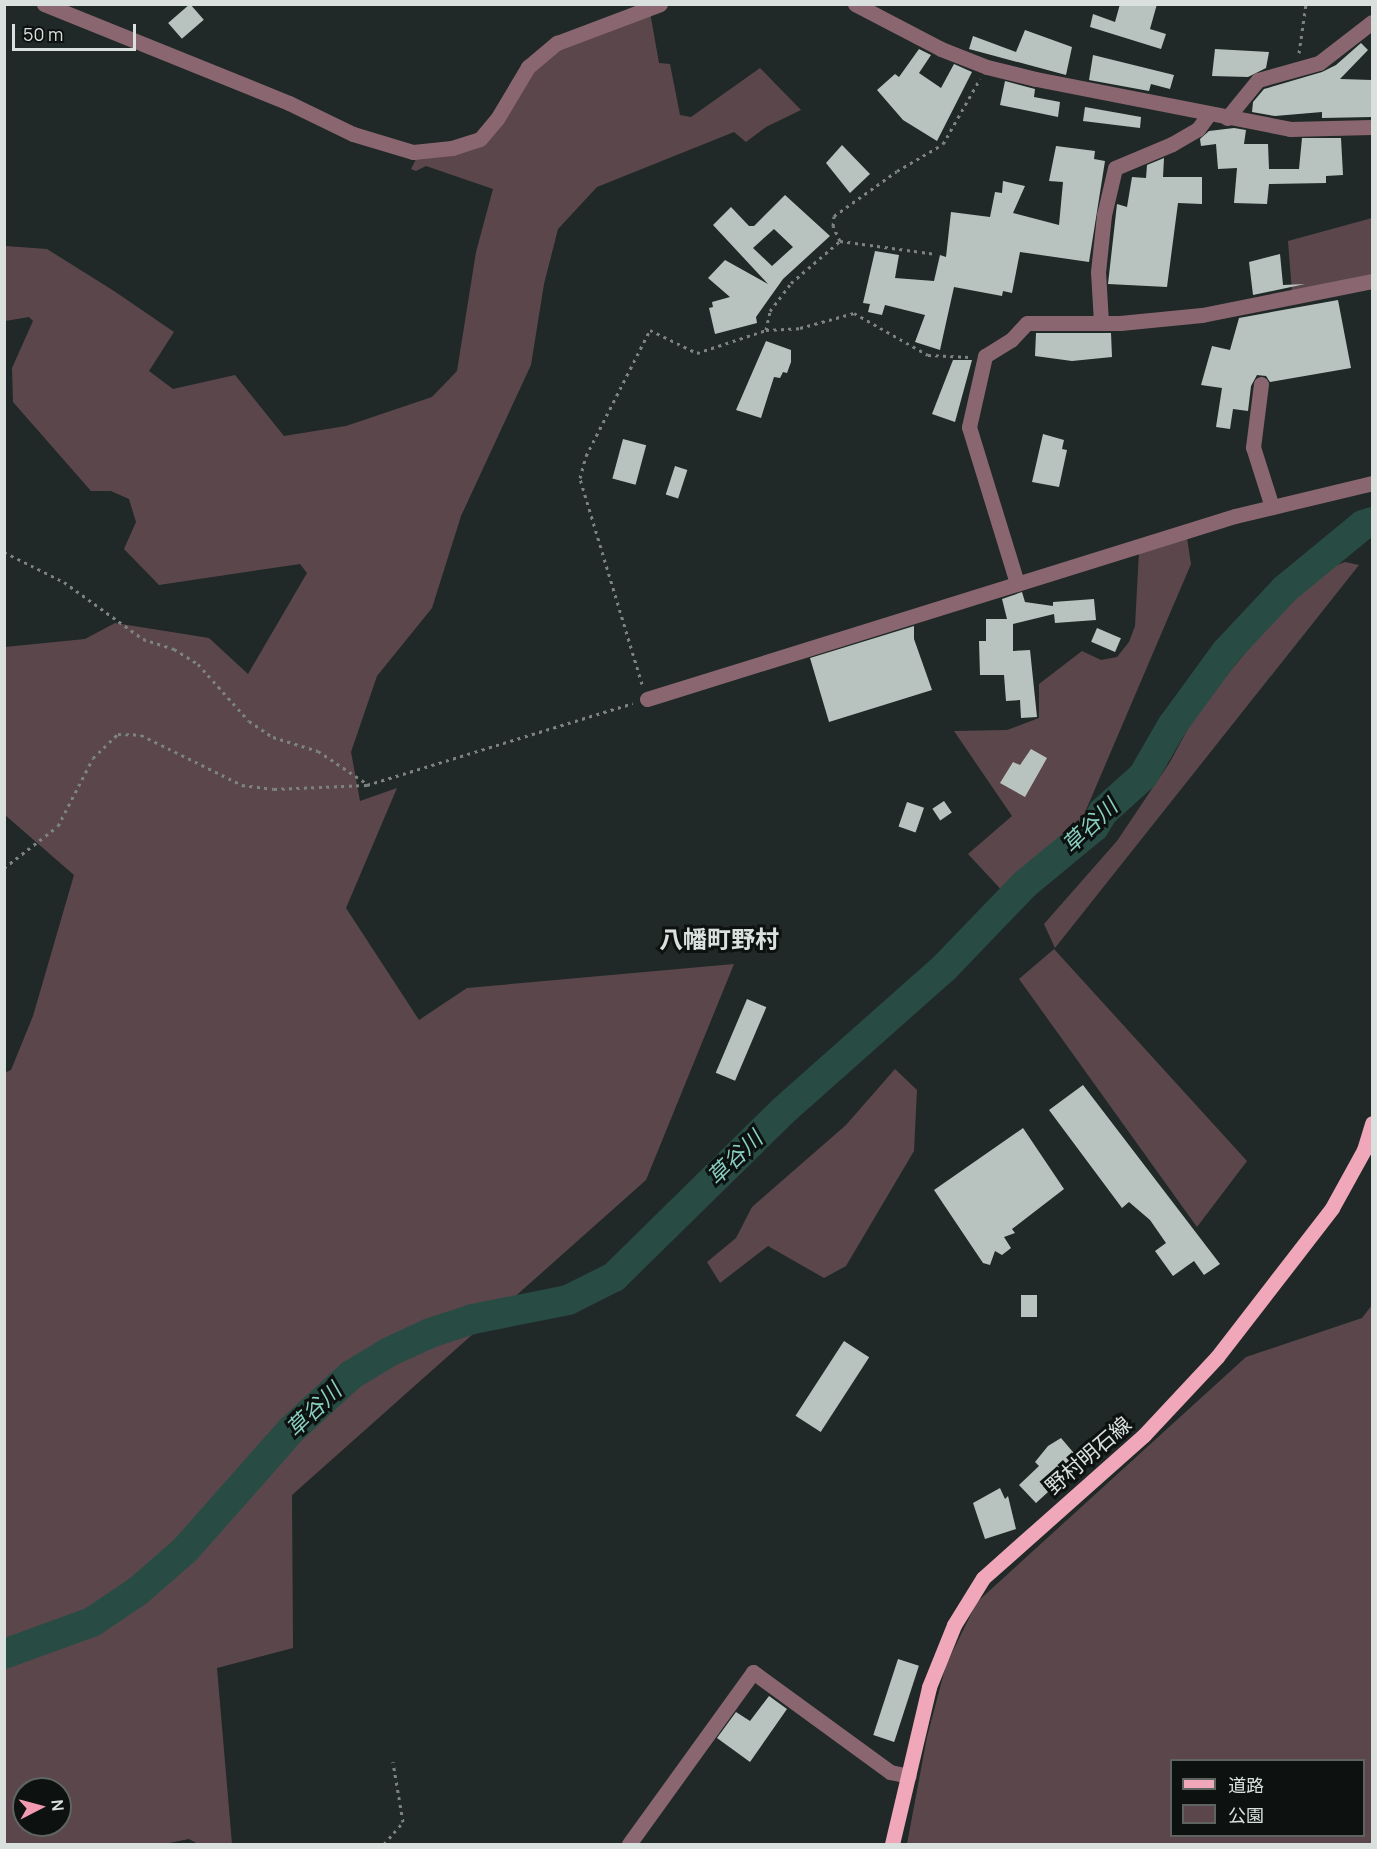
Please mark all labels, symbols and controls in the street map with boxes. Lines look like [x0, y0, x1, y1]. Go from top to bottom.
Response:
scale bar [15, 12, 140, 50]
text: 50 m [23, 22, 63, 46]
water label: 草谷川 [1057, 794, 1123, 858]
district label: 八幡町野村 [659, 925, 779, 953]
water label: 草谷川 [702, 1126, 768, 1190]
water label: 草谷川 [281, 1378, 347, 1442]
street label: 野村明石線 [1040, 1411, 1136, 1499]
legend [1170, 1759, 1365, 1837]
text: 道路 [1228, 1773, 1264, 1797]
north arrow [12, 1777, 72, 1837]
text: N [46, 1798, 69, 1812]
text: 公園 [1228, 1803, 1264, 1827]

